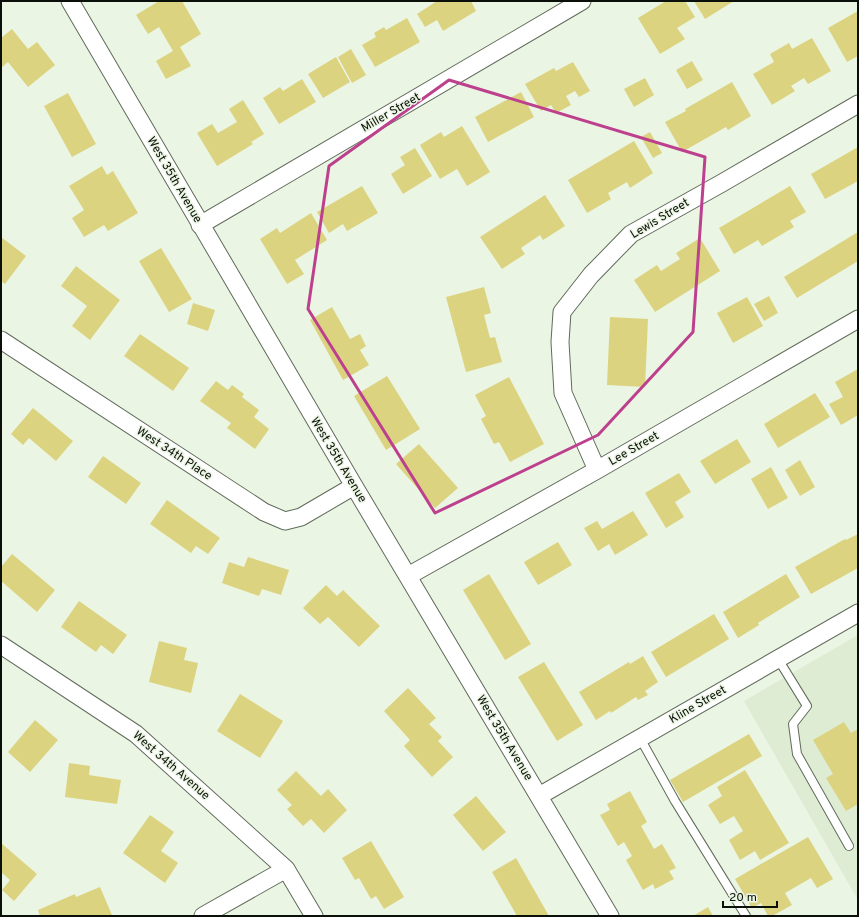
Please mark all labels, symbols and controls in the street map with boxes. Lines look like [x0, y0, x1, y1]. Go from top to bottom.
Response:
street label: Miller Street [358, 90, 424, 136]
street label: West 35th Avenue [143, 134, 205, 226]
street label: Lewis Street [628, 195, 692, 243]
street label: West 35th Avenue [306, 414, 370, 506]
street label: West 34th Place [133, 424, 215, 484]
street label: Lee Street [606, 428, 662, 470]
street label: Kline Street [667, 682, 729, 728]
street label: West 35th Avenue [472, 692, 536, 784]
street label: West 34th Avenue [129, 728, 213, 804]
scale bar [723, 883, 777, 909]
text: 20 m [729, 890, 757, 906]

